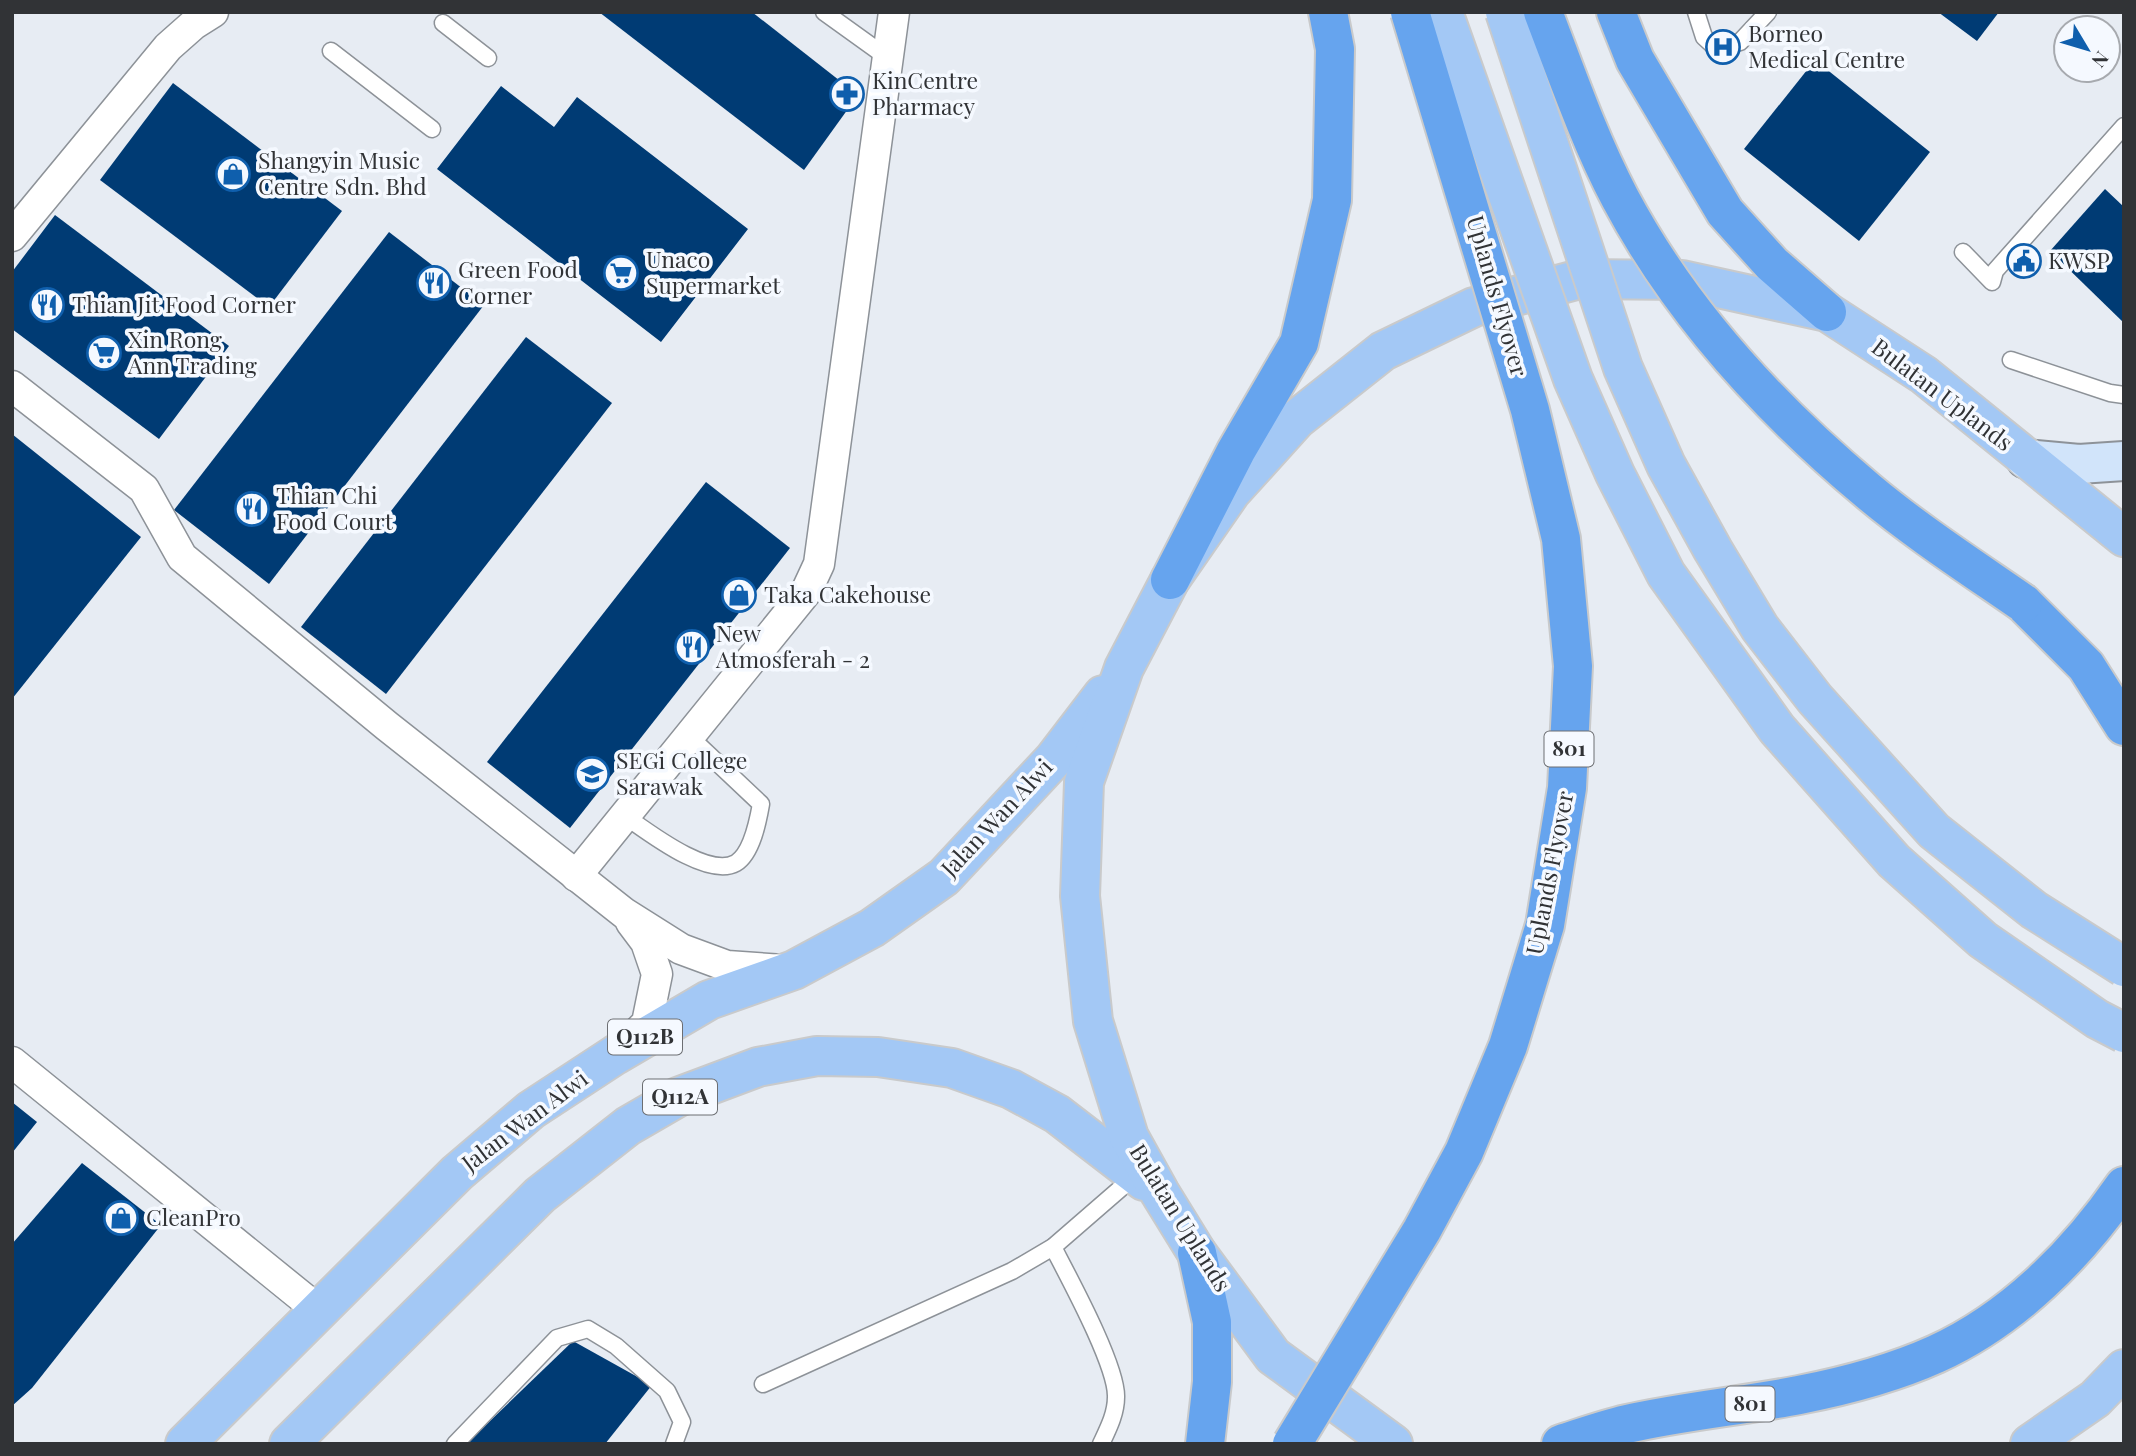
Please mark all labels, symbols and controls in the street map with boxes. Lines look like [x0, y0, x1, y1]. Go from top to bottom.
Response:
north arrow [2052, 14, 2122, 84]
place label: Borneo Medical Centre [1748, 17, 1905, 74]
hospital icon: Borneo Medical Centre [1704, 28, 1742, 66]
text: N [2087, 47, 2116, 74]
place label: KinCentre Pharmacy [872, 64, 978, 121]
pharmacy icon: KinCentre Pharmacy [828, 75, 866, 113]
place label: Shangyin Music Centre Sdn. Bhd [258, 144, 427, 201]
shop icon: Shangyin Music Centre Sdn. Bhd [214, 155, 252, 193]
street label: Uplands Flyover [1461, 211, 1536, 380]
public building icon: KWSP [2005, 242, 2043, 280]
place label: Unaco Supermarket [646, 243, 781, 300]
place label: KWSP [2048, 244, 2110, 275]
place label: Green Food Corner [458, 253, 578, 310]
supermarket icon: Unaco Supermarket [602, 254, 640, 292]
restaurant icon: Green Food Corner [415, 264, 453, 302]
restaurant icon: Thian Jit Food Corner [28, 286, 66, 324]
place label: Thian Jit Food Corner [72, 288, 296, 319]
place label: Xin Rong Ann Trading [127, 323, 257, 380]
street label: Bulatan Uplands [1866, 331, 2020, 457]
supermarket icon: Xin Rong Ann Trading [85, 334, 123, 372]
place label: Thian Chi Food Court [276, 479, 394, 536]
restaurant icon: Thian Chi Food Court [233, 490, 271, 528]
shop icon: Taka Cakehouse [720, 576, 758, 614]
place label: Taka Cakehouse [764, 578, 931, 609]
place label: New Atmosferah - 2 [715, 617, 870, 674]
restaurant icon: New Atmosferah - 2 [673, 628, 711, 666]
road number: 801 [1544, 732, 1594, 766]
place label: SEGi College Sarawak [616, 744, 747, 801]
street label: Jalan Wan Alwi [933, 751, 1059, 883]
school or university icon: SEGi College Sarawak [573, 755, 611, 793]
street label: Uplands Flyover [1517, 788, 1580, 957]
road number: Q112B [608, 1020, 682, 1054]
street label: Jalan Wan Alwi [454, 1062, 594, 1178]
road number: Q112A [643, 1080, 717, 1114]
street label: Bulatan Uplands [1123, 1137, 1239, 1297]
shop icon: CleanPro [102, 1199, 140, 1237]
place label: CleanPro [146, 1201, 241, 1232]
road number: 801 [1726, 1386, 1774, 1422]

